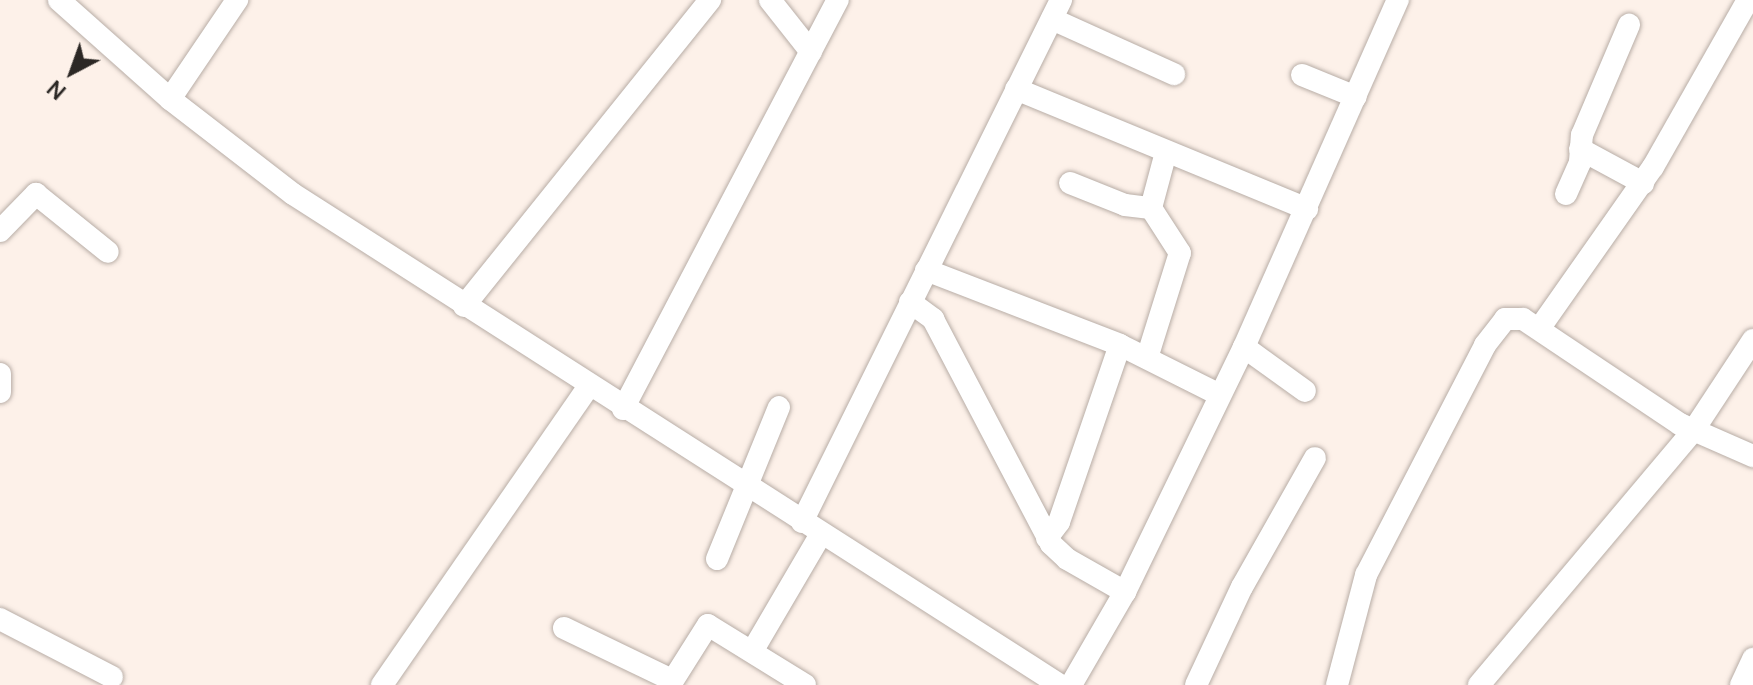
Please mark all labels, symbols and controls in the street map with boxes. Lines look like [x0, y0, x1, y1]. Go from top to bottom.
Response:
north arrow [32, 32, 112, 112]
text: N [40, 74, 72, 107]

